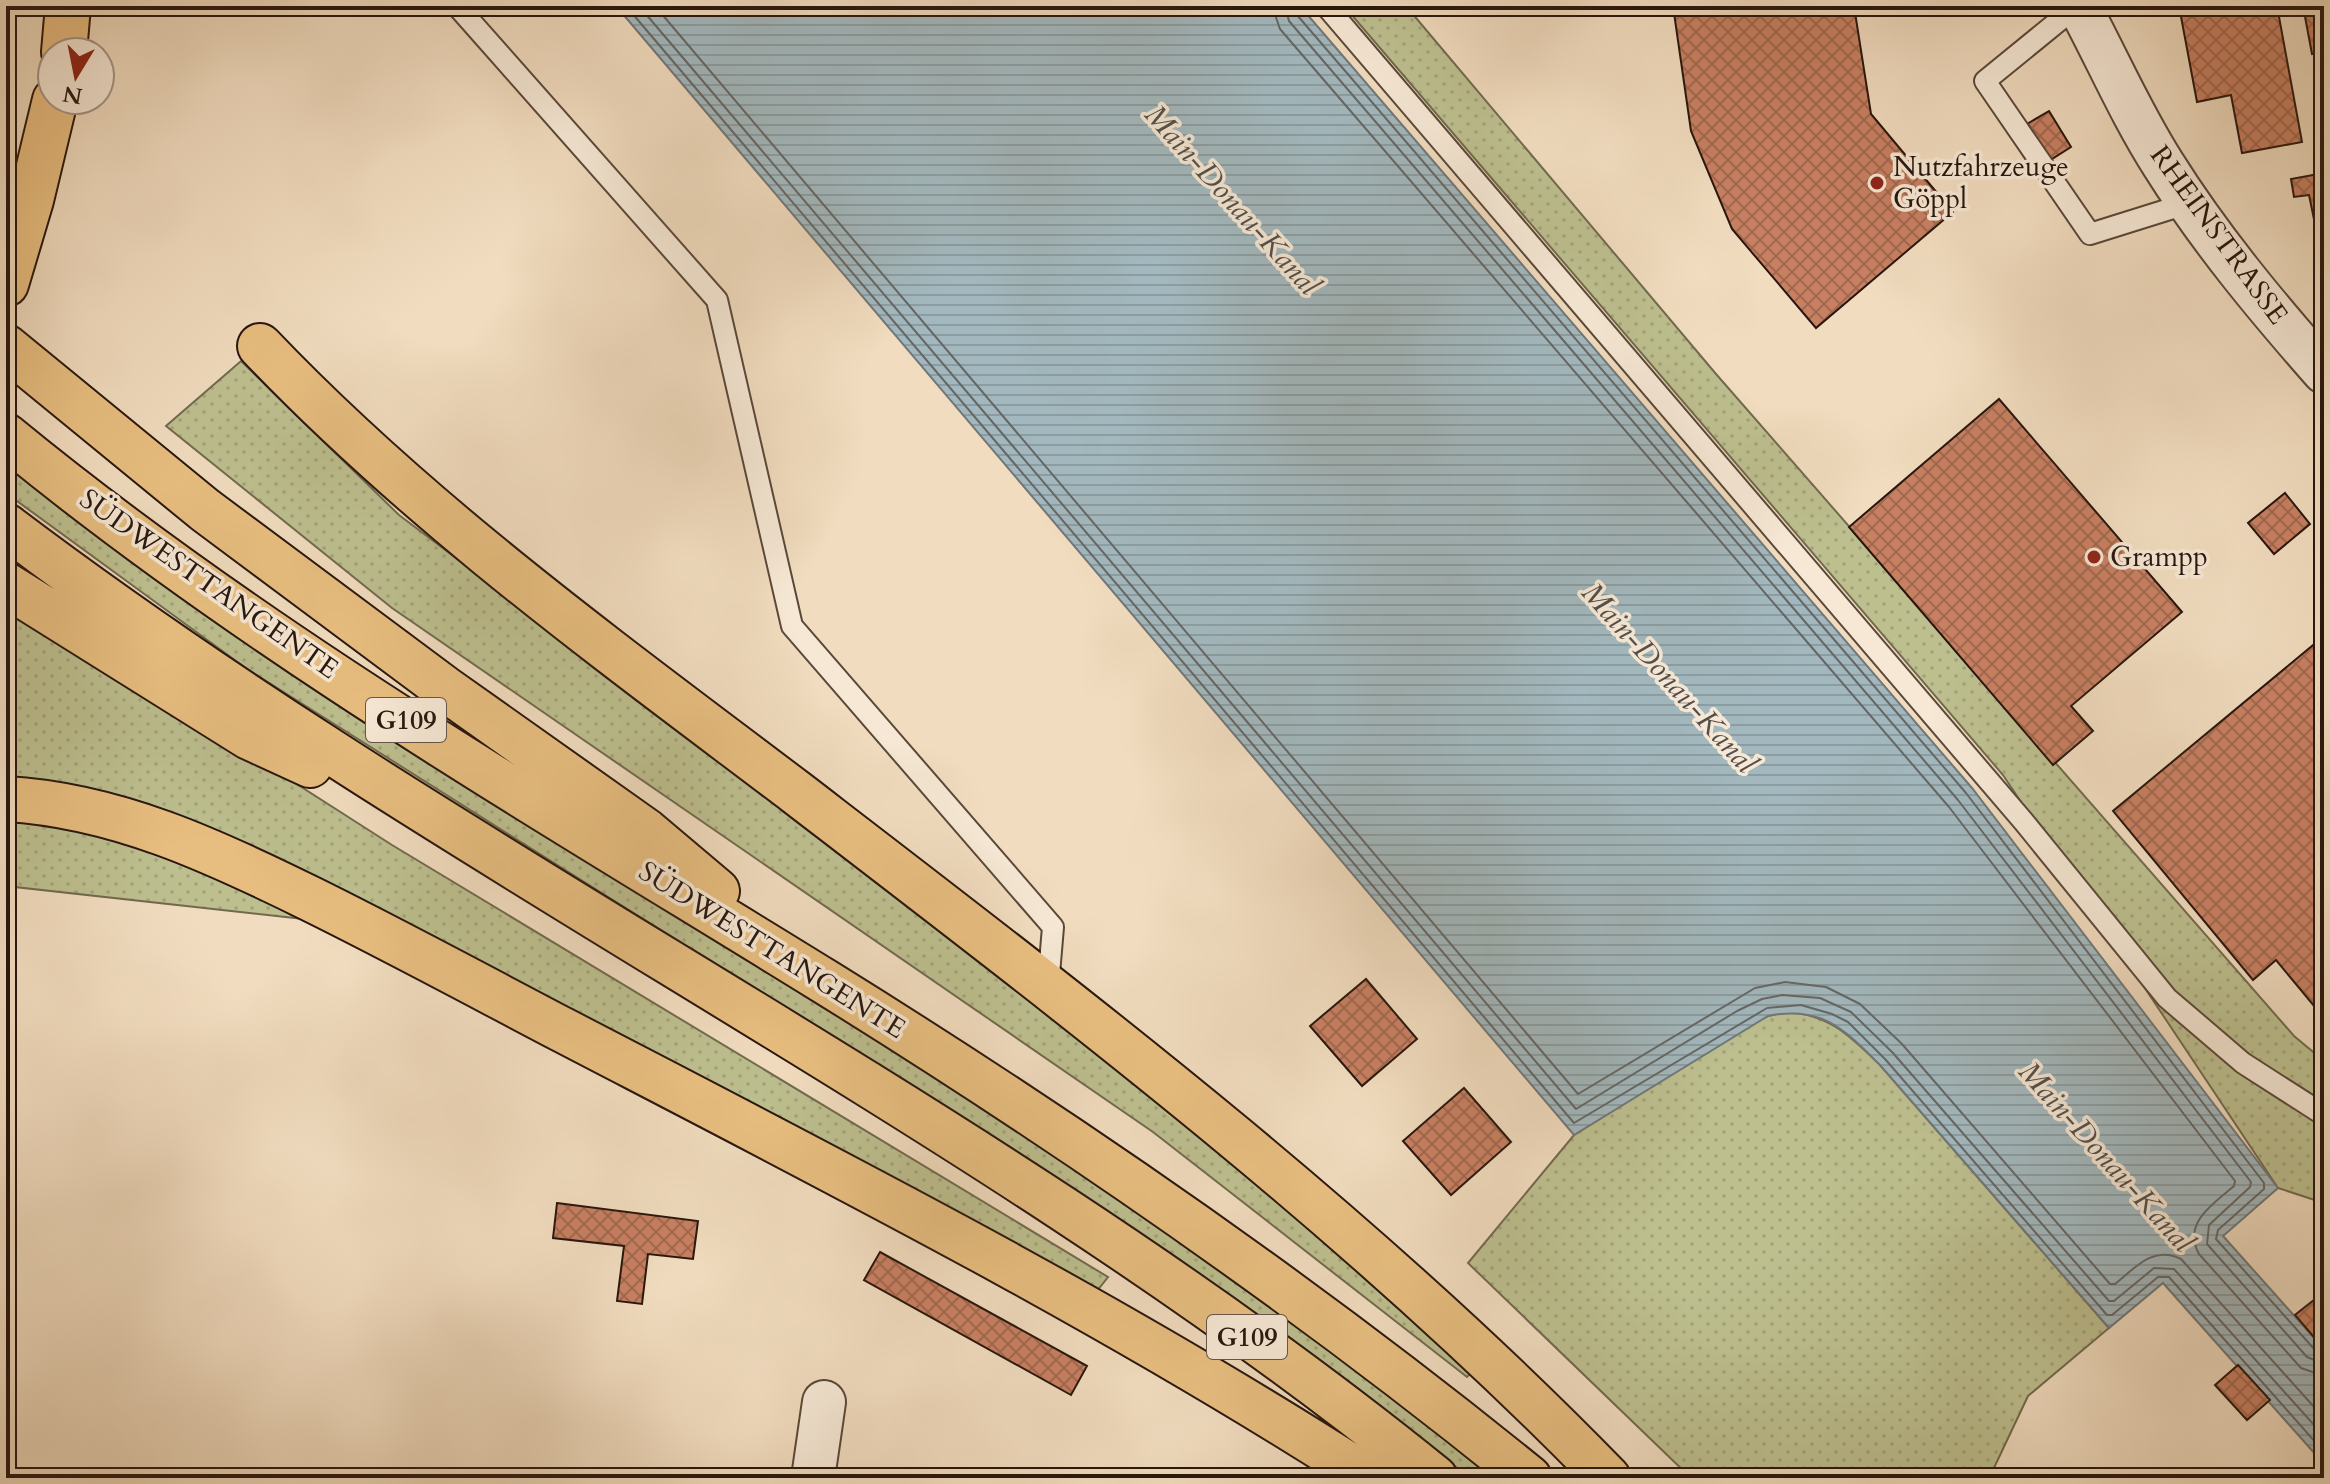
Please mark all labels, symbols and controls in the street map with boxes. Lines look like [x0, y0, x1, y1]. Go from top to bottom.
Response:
north arrow [36, 36, 116, 116]
text: N [61, 78, 85, 111]
water label: Main-Donau-Kanal [1135, 95, 1330, 305]
street label: RHEINSTRASSE [2141, 138, 2297, 332]
place label: Nutzfahrzeuge Göppl [1893, 148, 2069, 218]
marker: Nutzfahrzeuge Göppl [1868, 174, 1886, 192]
street label: SÜDWESTTANGENTE [72, 480, 346, 688]
place label: Grampp [2110, 538, 2208, 576]
marker: Grampp [2085, 548, 2103, 566]
water label: Main-Donau-Kanal [1572, 573, 1767, 783]
road number: G109 [366, 698, 446, 742]
street label: SÜDWESTTANGENTE [631, 852, 913, 1048]
water label: Main-Donau-Kanal [2009, 1052, 2204, 1262]
road number: G109 [1207, 1315, 1287, 1359]

